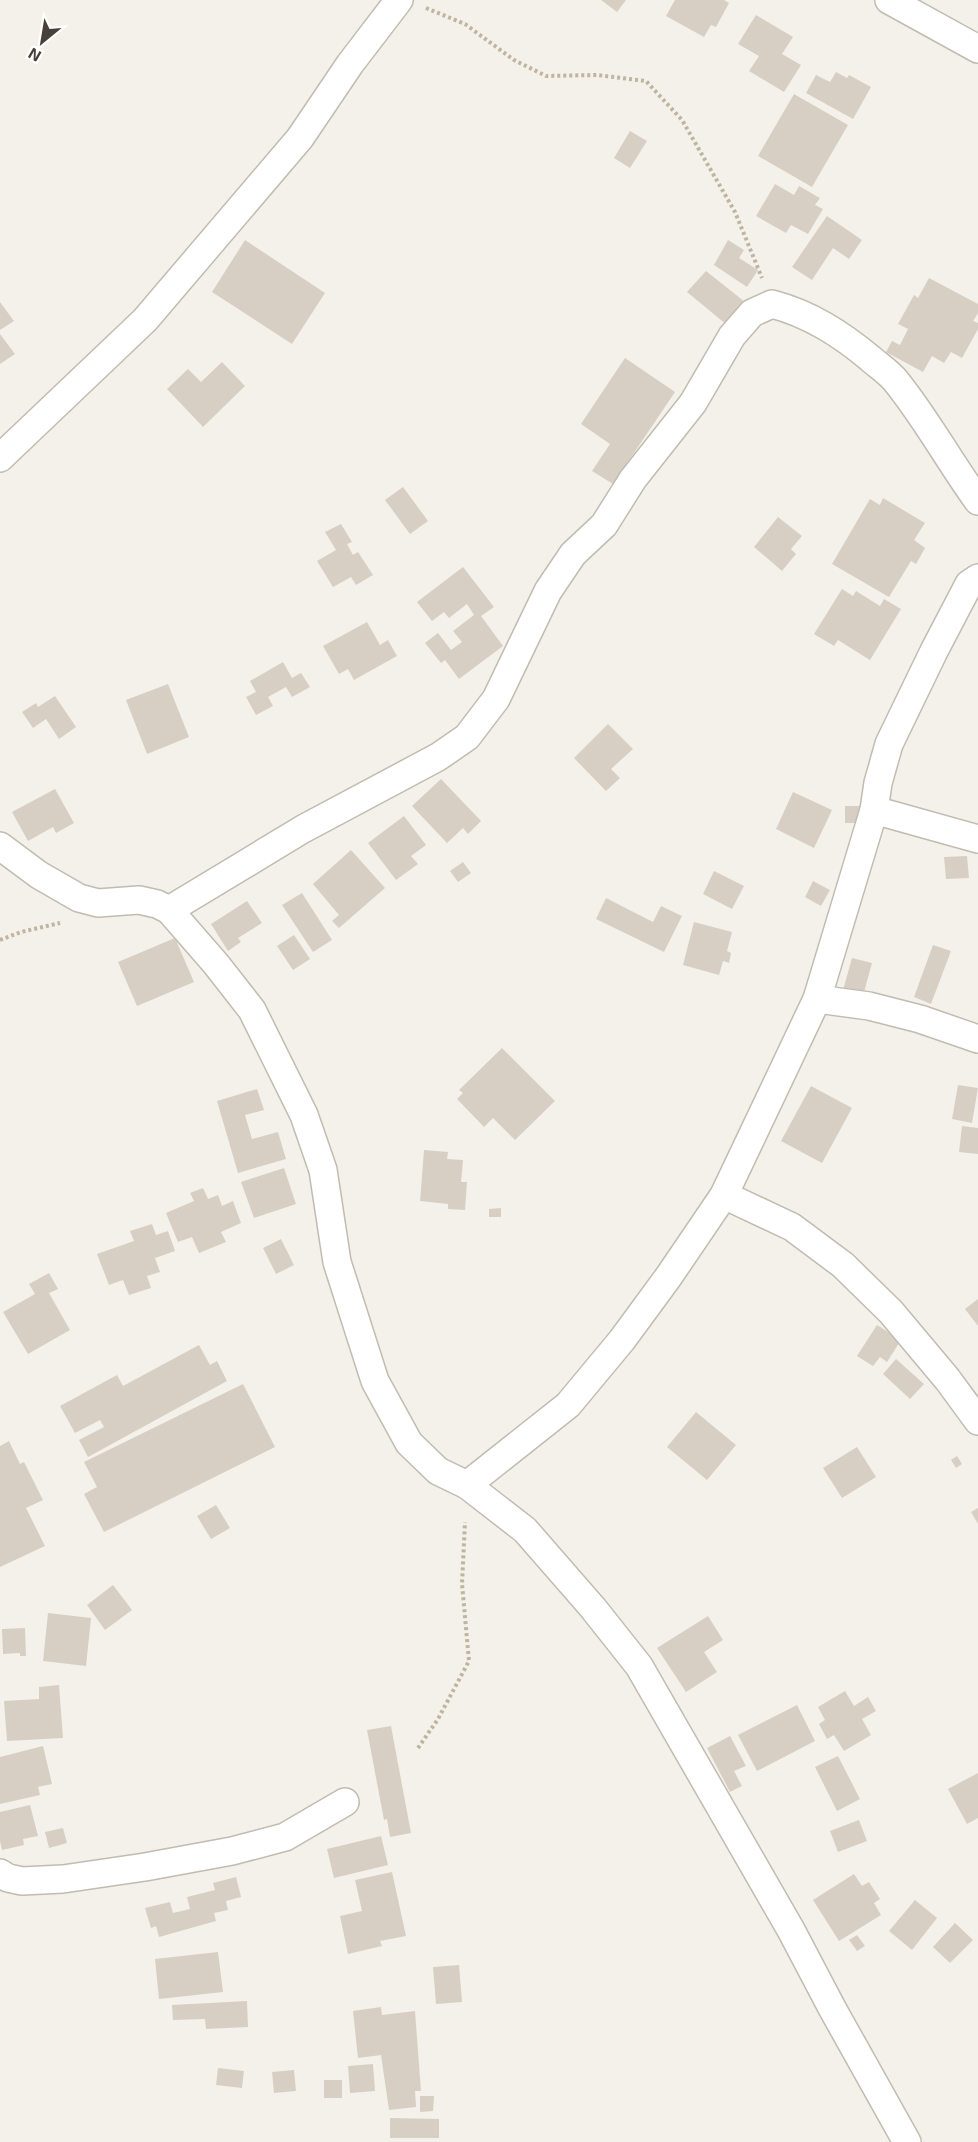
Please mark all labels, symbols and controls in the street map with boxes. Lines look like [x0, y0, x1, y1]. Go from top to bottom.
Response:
north arrow [12, 12, 72, 72]
text: N [24, 44, 44, 67]

